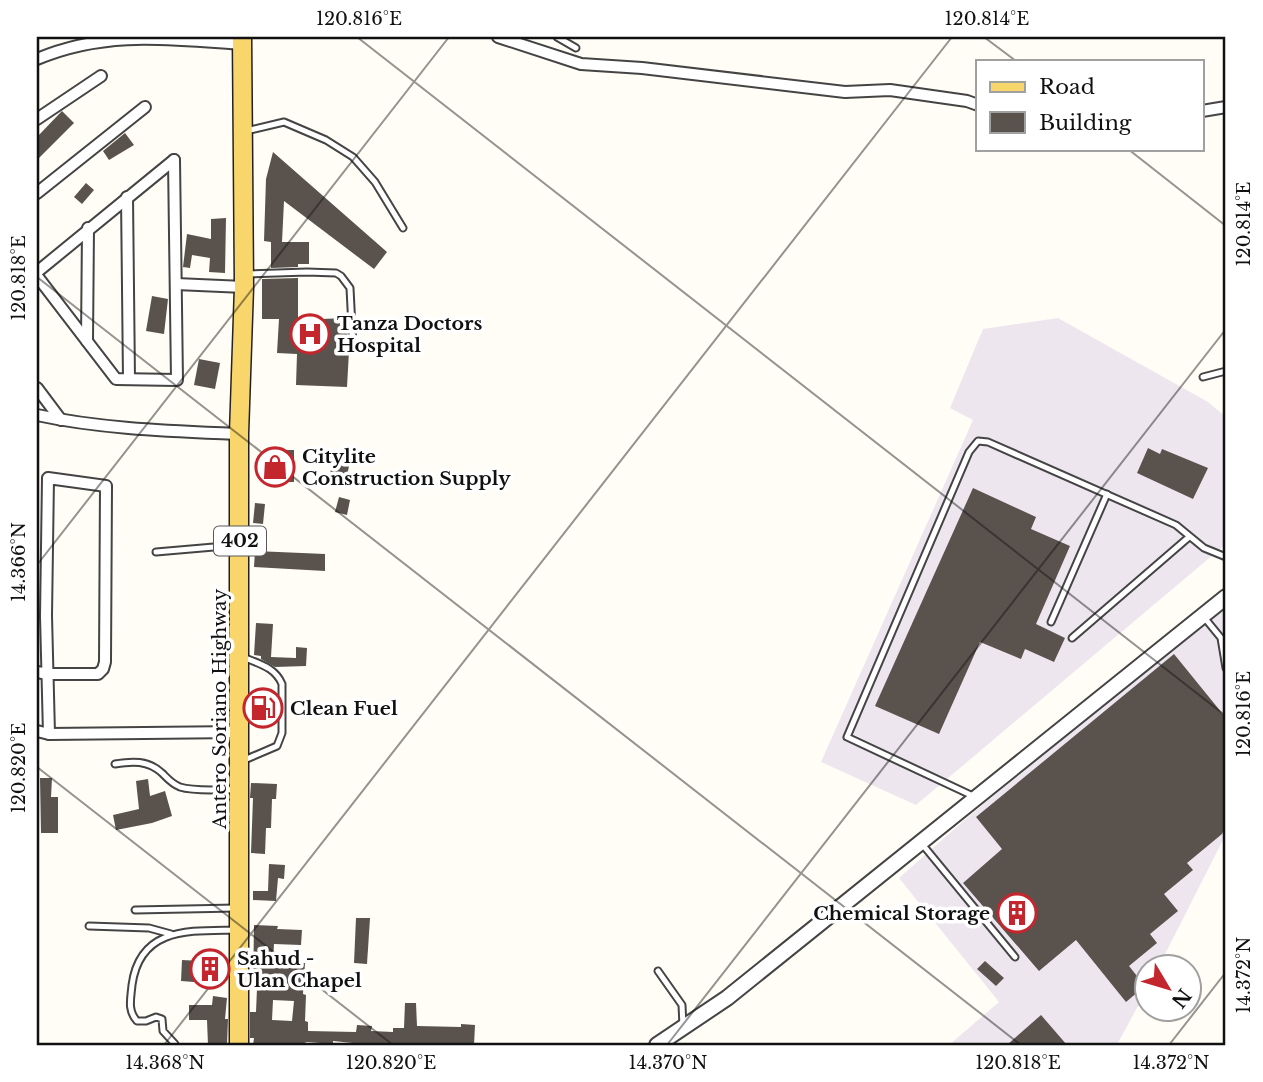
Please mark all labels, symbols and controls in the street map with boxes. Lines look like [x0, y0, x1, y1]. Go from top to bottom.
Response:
text: 120.816°E [316, 8, 402, 30]
text: 120.814°E [945, 8, 1029, 30]
legend [976, 60, 1204, 150]
text: Road [1039, 74, 1095, 100]
text: Building [1039, 110, 1132, 136]
text: 120.814°E [1233, 182, 1255, 266]
text: 120.818°E [8, 235, 30, 321]
place label: Tanza Doctors Hospital [337, 312, 483, 357]
hospital icon: Tanza Doctors Hospital [289, 313, 331, 355]
place label: Citylite Construction Supply [302, 445, 511, 490]
shop icon: Citylite Construction Supply [254, 446, 296, 488]
text: 14.366°N [8, 522, 30, 602]
road number: 402 [214, 526, 266, 556]
street label: Antero Soriano Highway [208, 589, 231, 830]
text: 120.816°E [1233, 671, 1255, 757]
fuel station icon: Clean Fuel [242, 687, 284, 729]
place label: Clean Fuel [290, 697, 398, 720]
text: 120.820°E [8, 723, 30, 813]
building icon: Chemical Storage [996, 892, 1038, 934]
place label: Chemical Storage [813, 902, 990, 925]
text: 14.372°N [1233, 936, 1255, 1014]
place label: Sahud - Ulan Chapel [237, 947, 362, 992]
building icon: Sahud - Ulan Chapel [189, 948, 231, 990]
north arrow [1134, 953, 1204, 1023]
text: N [1166, 984, 1196, 1012]
text: 14.368°N [125, 1052, 205, 1074]
text: 120.820°E [346, 1052, 436, 1074]
text: 14.370°N [629, 1052, 707, 1074]
text: 120.818°E [975, 1052, 1061, 1074]
text: 14.372°N [1132, 1052, 1210, 1074]

